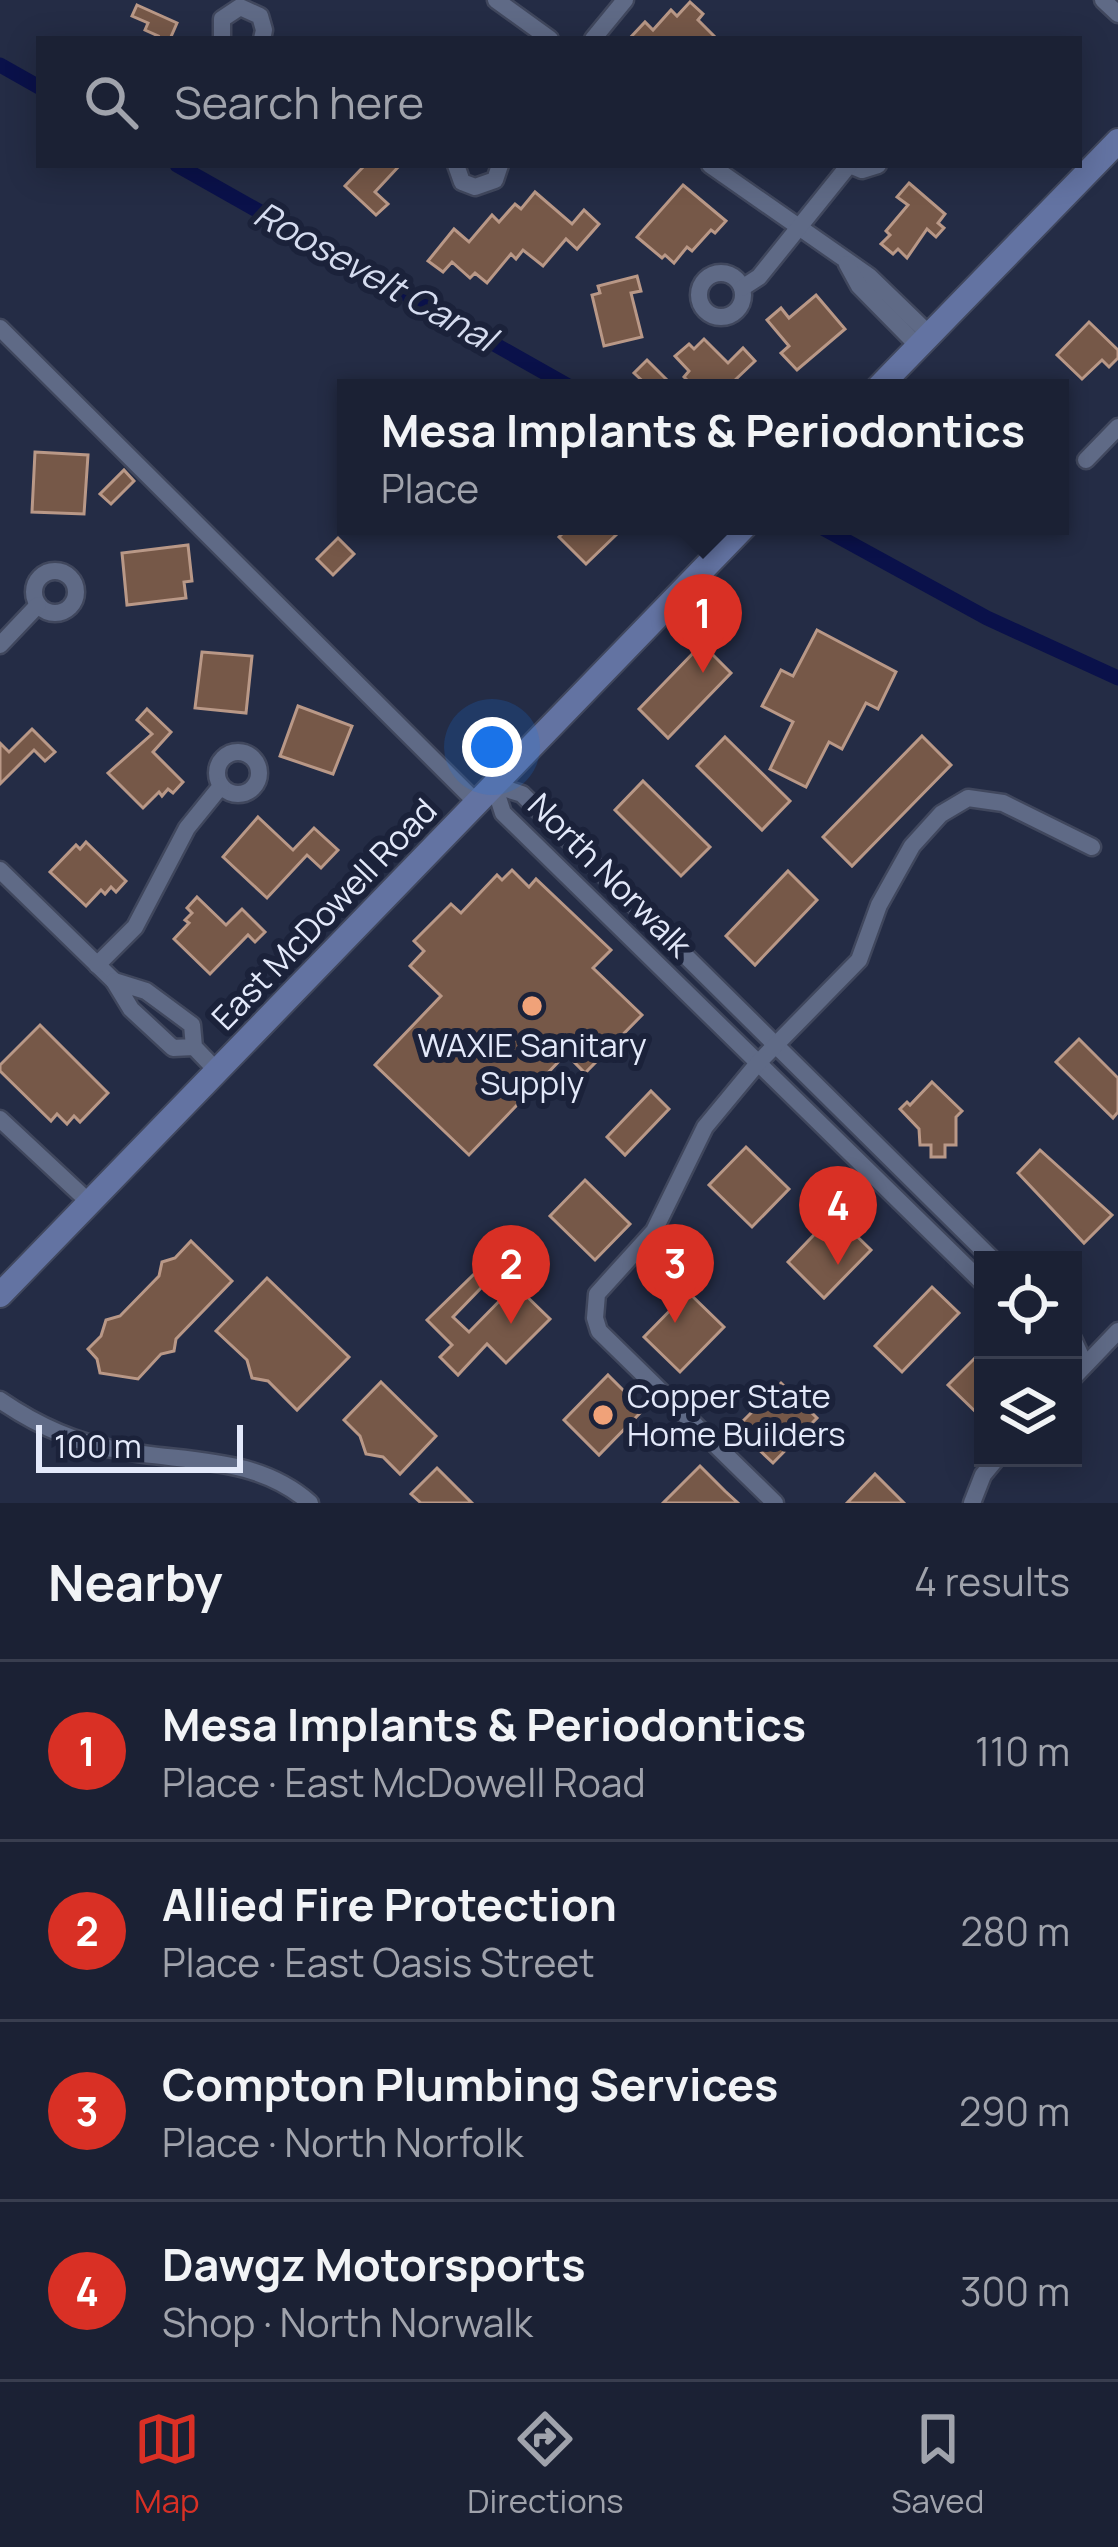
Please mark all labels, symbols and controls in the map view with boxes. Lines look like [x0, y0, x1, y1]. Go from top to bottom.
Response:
search box [36, 36, 1082, 168]
icon: search [78, 69, 144, 135]
text: Search here [174, 71, 424, 133]
water label: Roosevelt Canal [246, 189, 509, 364]
popup [337, 379, 1069, 535]
text: Mesa Implants & Periodontics [381, 399, 1025, 461]
text: Place [381, 461, 479, 515]
pin: 1 [664, 574, 742, 673]
your location [462, 717, 522, 777]
street label: North Norwalk [519, 783, 703, 967]
street label: East McDowell Road [201, 788, 446, 1039]
marker: WAXIE Sanitary Supply [519, 993, 545, 1019]
place label: WAXIE Sanitary Supply [417, 1022, 647, 1105]
pin: 4 [799, 1166, 877, 1265]
pin: 3 [636, 1224, 714, 1323]
pin: 2 [472, 1225, 550, 1324]
map controls [974, 1251, 1082, 1467]
button: locate [974, 1251, 1082, 1359]
button: layers [974, 1359, 1082, 1467]
place label: Copper State Home Builders [627, 1373, 846, 1456]
marker: Copper State Home Builders [590, 1402, 616, 1428]
scale bar [36, 1419, 243, 1472]
text: 100 m [54, 1423, 142, 1468]
text: Nearby [48, 1547, 223, 1616]
text: 4 results [914, 1554, 1070, 1608]
text: Mesa Implants & Periodontics [162, 1693, 806, 1755]
text: 1 [78, 1724, 96, 1778]
text: 110 m [975, 1724, 1070, 1778]
text: Place · East McDowell Road [162, 1755, 646, 1809]
text: Allied Fire Protection [162, 1873, 617, 1935]
text: 2 [75, 1904, 99, 1958]
text: 280 m [960, 1904, 1070, 1958]
text: Place · East Oasis Street [162, 1935, 595, 1989]
text: Compton Plumbing Services [162, 2053, 778, 2115]
text: 3 [76, 2084, 98, 2138]
text: 290 m [959, 2084, 1070, 2138]
text: Place · North Norfolk [162, 2115, 523, 2169]
text: Dawgz Motorsports [162, 2233, 586, 2295]
text: 4 [75, 2264, 99, 2318]
text: 300 m [960, 2264, 1070, 2318]
text: Shop · North Norwalk [162, 2295, 533, 2349]
tab: Map [134, 2406, 200, 2523]
tab: Directions [467, 2406, 624, 2523]
tab: Saved [891, 2406, 984, 2523]

